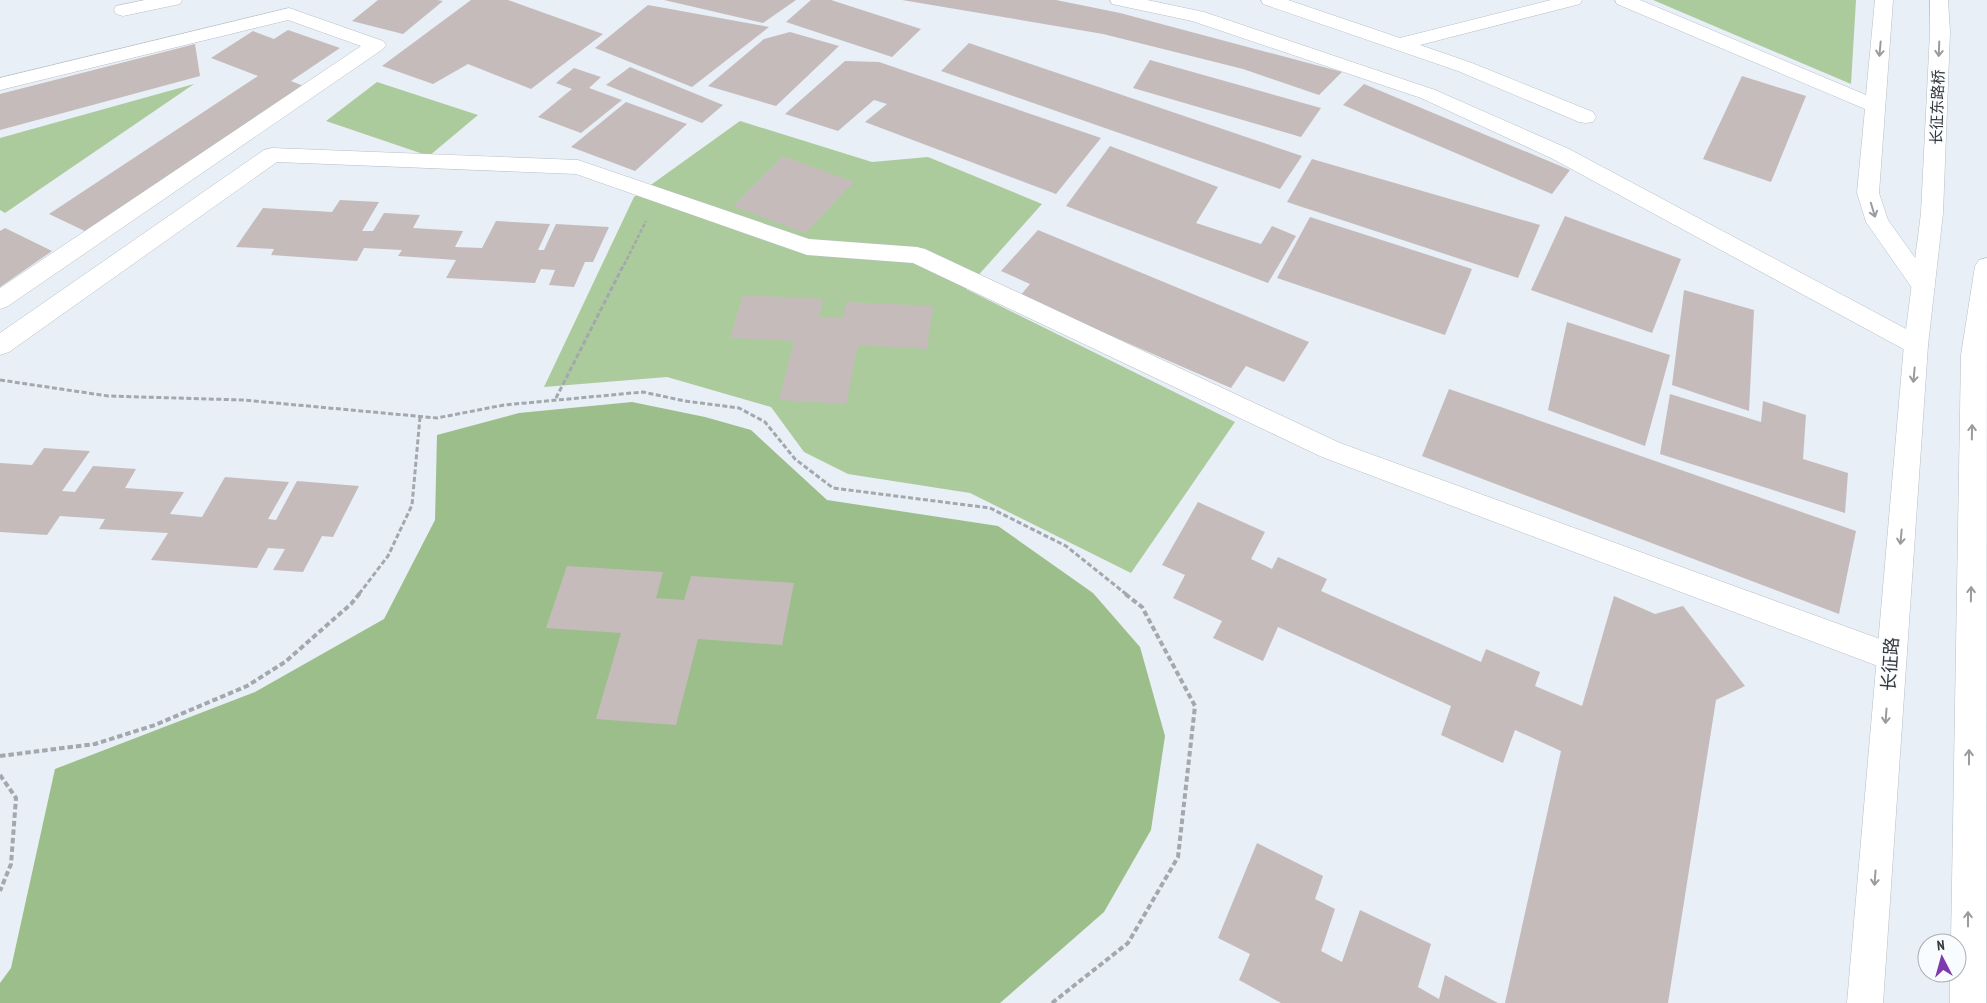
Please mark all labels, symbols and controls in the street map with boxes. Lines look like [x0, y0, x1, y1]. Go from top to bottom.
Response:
one-way arrow [1875, 40, 1885, 56]
one-way arrow [1935, 40, 1944, 56]
street label: 长征东路桥 [1926, 69, 1948, 145]
one-way arrow [1869, 201, 1879, 217]
one-way arrow [1909, 366, 1919, 382]
one-way arrow [1967, 424, 1977, 440]
one-way arrow [1896, 528, 1905, 544]
one-way arrow [1966, 587, 1976, 603]
street label: 长征路 [1877, 636, 1903, 692]
one-way arrow [1882, 708, 1891, 724]
one-way arrow [1964, 749, 1974, 766]
one-way arrow [1870, 870, 1879, 886]
one-way arrow [1963, 912, 1973, 928]
north arrow [1917, 933, 1967, 983]
text: N [1936, 936, 1945, 954]

